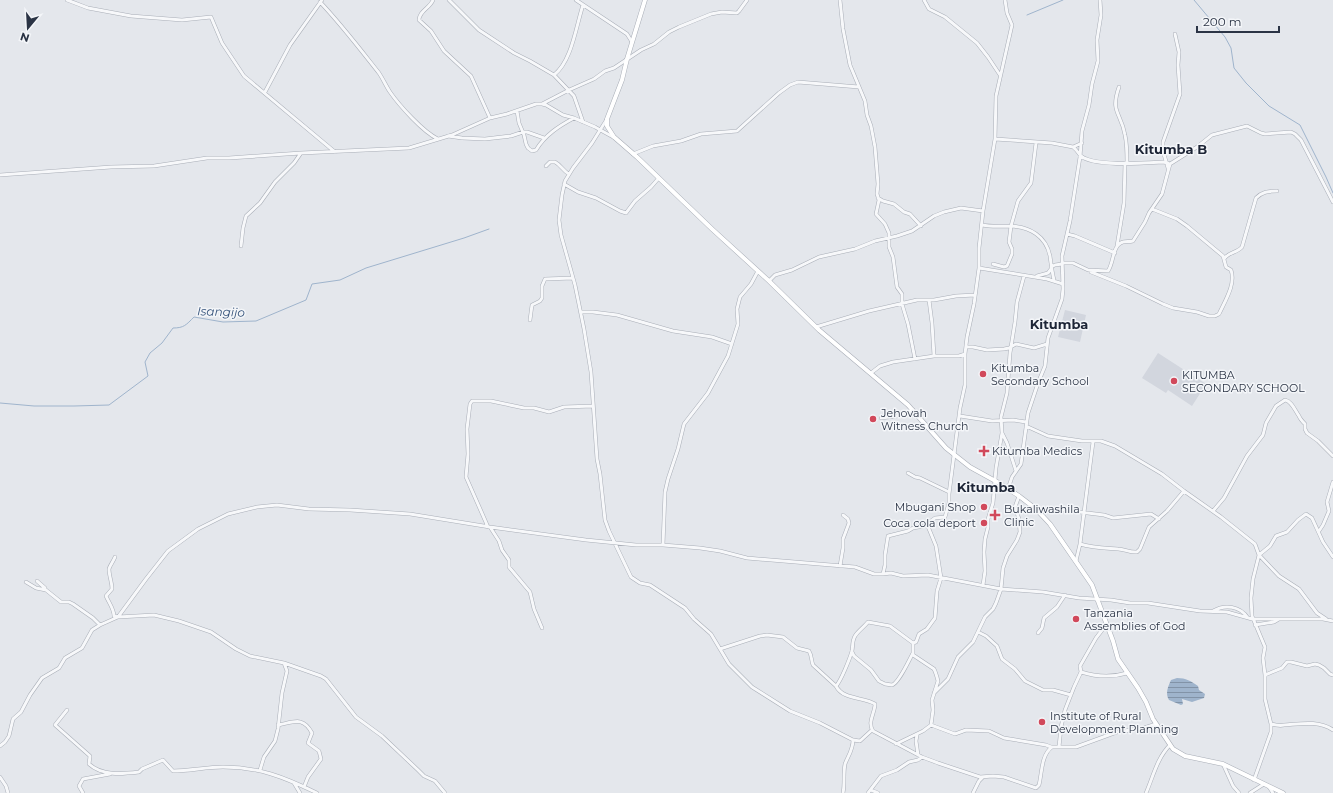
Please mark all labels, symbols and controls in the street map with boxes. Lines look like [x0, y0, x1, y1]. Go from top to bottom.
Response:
north arrow [8, 8, 48, 48]
scale bar [1197, 8, 1279, 34]
text: 200 m [1203, 14, 1242, 29]
text: N [19, 29, 31, 46]
district label: Kitumba B [1135, 141, 1207, 157]
water label: Isangijo [197, 303, 246, 320]
district label: Kitumba [1030, 316, 1088, 332]
place label: Kitumba Secondary School [991, 361, 1089, 388]
place label: KITUMBA SECONDARY SCHOOL [1182, 368, 1305, 395]
marker: Kitumba Secondary School [978, 369, 988, 379]
marker: KITUMBA SECONDARY SCHOOL [1169, 376, 1179, 386]
place label: Jehovah Witness Church [880, 406, 969, 433]
marker: Jehovah Witness Church [868, 414, 878, 424]
place label: Kitumba Medics [992, 444, 1083, 458]
marker: Kitumba Medics [979, 446, 989, 456]
district label: Kitumba [957, 479, 1015, 495]
place label: Mbugani Shop [895, 500, 976, 514]
marker: Mbugani Shop [979, 502, 989, 512]
place label: Bukaliwashila Clinic [1004, 502, 1080, 529]
marker: Bukaliwashila Clinic [989, 509, 1001, 521]
place label: Coca cola deport [883, 516, 977, 530]
marker: Coca cola deport [979, 518, 989, 528]
place label: Tanzania Assemblies of God [1084, 606, 1186, 633]
marker: Tanzania Assemblies of God [1071, 614, 1081, 624]
place label: Institute of Rural Development Planning [1050, 709, 1179, 736]
marker: Institute of Rural Development Planning [1037, 717, 1047, 727]

